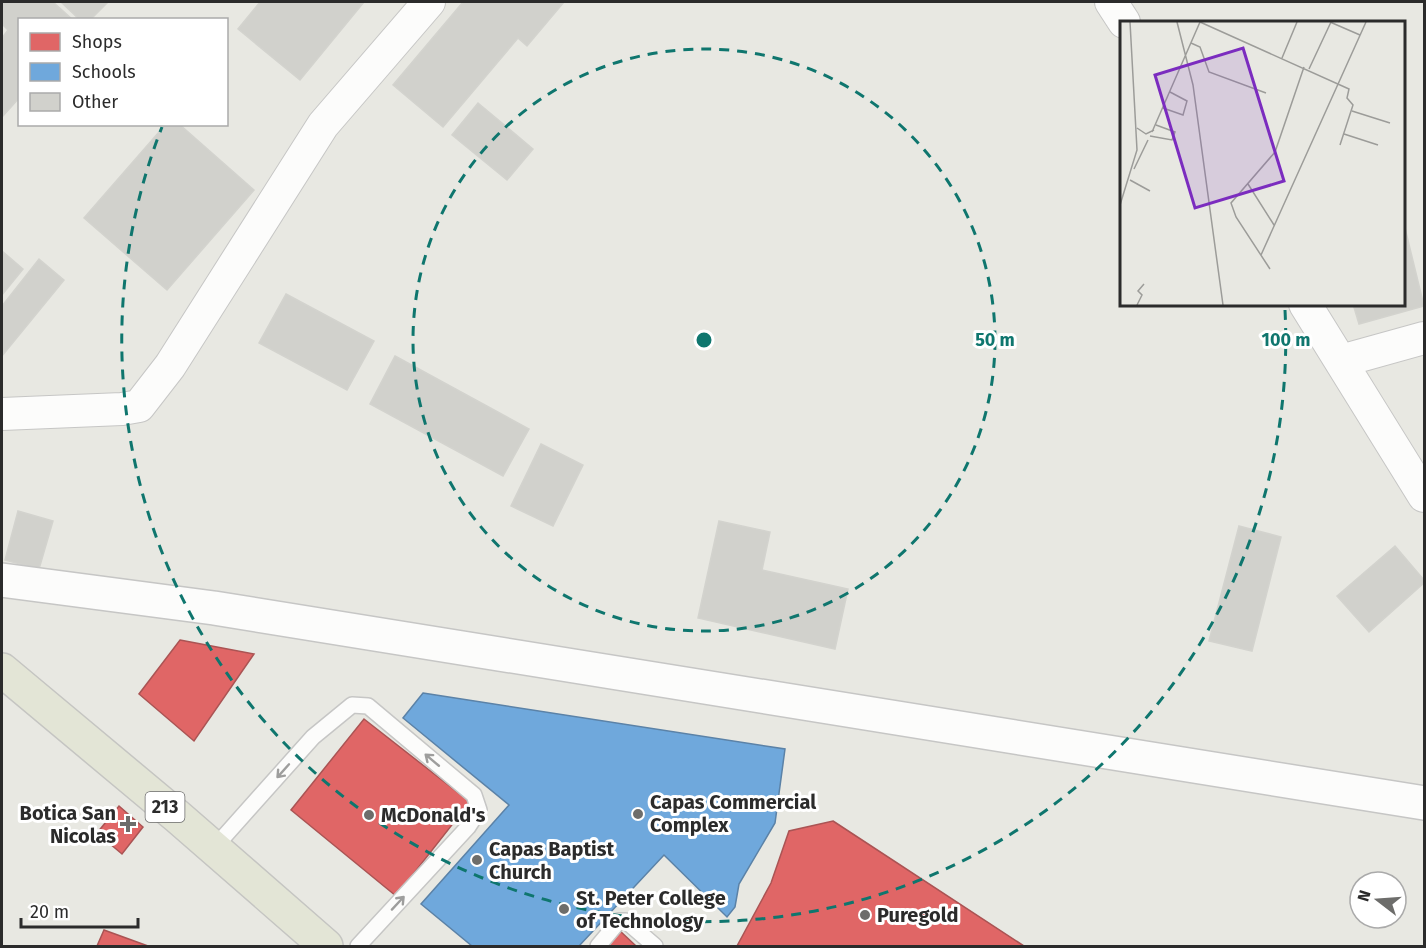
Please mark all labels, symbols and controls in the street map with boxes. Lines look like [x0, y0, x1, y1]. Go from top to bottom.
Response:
legend [18, 18, 228, 126]
inset map [1120, 21, 1405, 306]
text: Shops [72, 31, 122, 53]
text: Schools [72, 61, 136, 83]
text: Other [72, 91, 118, 113]
text: 50 m [975, 329, 1015, 351]
text: 100 m [1262, 329, 1310, 351]
centre of rings [694, 330, 714, 350]
one-way arrow [425, 753, 440, 767]
one-way arrow [276, 763, 290, 778]
place label: Capas Commercial Complex [650, 790, 816, 837]
road number: 213 [146, 792, 184, 822]
place label: Botica San Nicolas [20, 801, 116, 848]
place label: McDonald's [381, 803, 486, 827]
marker: Capas Commercial Complex [631, 807, 645, 821]
marker: McDonald's [362, 808, 376, 822]
marker: Botica San Nicolas [121, 817, 135, 831]
place label: Capas Baptist Church [489, 837, 614, 884]
marker: Capas Baptist Church [470, 853, 484, 867]
north arrow [1348, 870, 1408, 930]
place label: St. Peter College of Technology [576, 886, 726, 933]
text: N [1353, 888, 1375, 904]
scale bar [21, 891, 138, 929]
one-way arrow [391, 896, 405, 911]
text: 20 m [30, 901, 69, 923]
marker: St. Peter College of Technology [557, 902, 571, 916]
place label: Puregold [877, 903, 958, 927]
marker: Puregold [858, 908, 872, 922]

